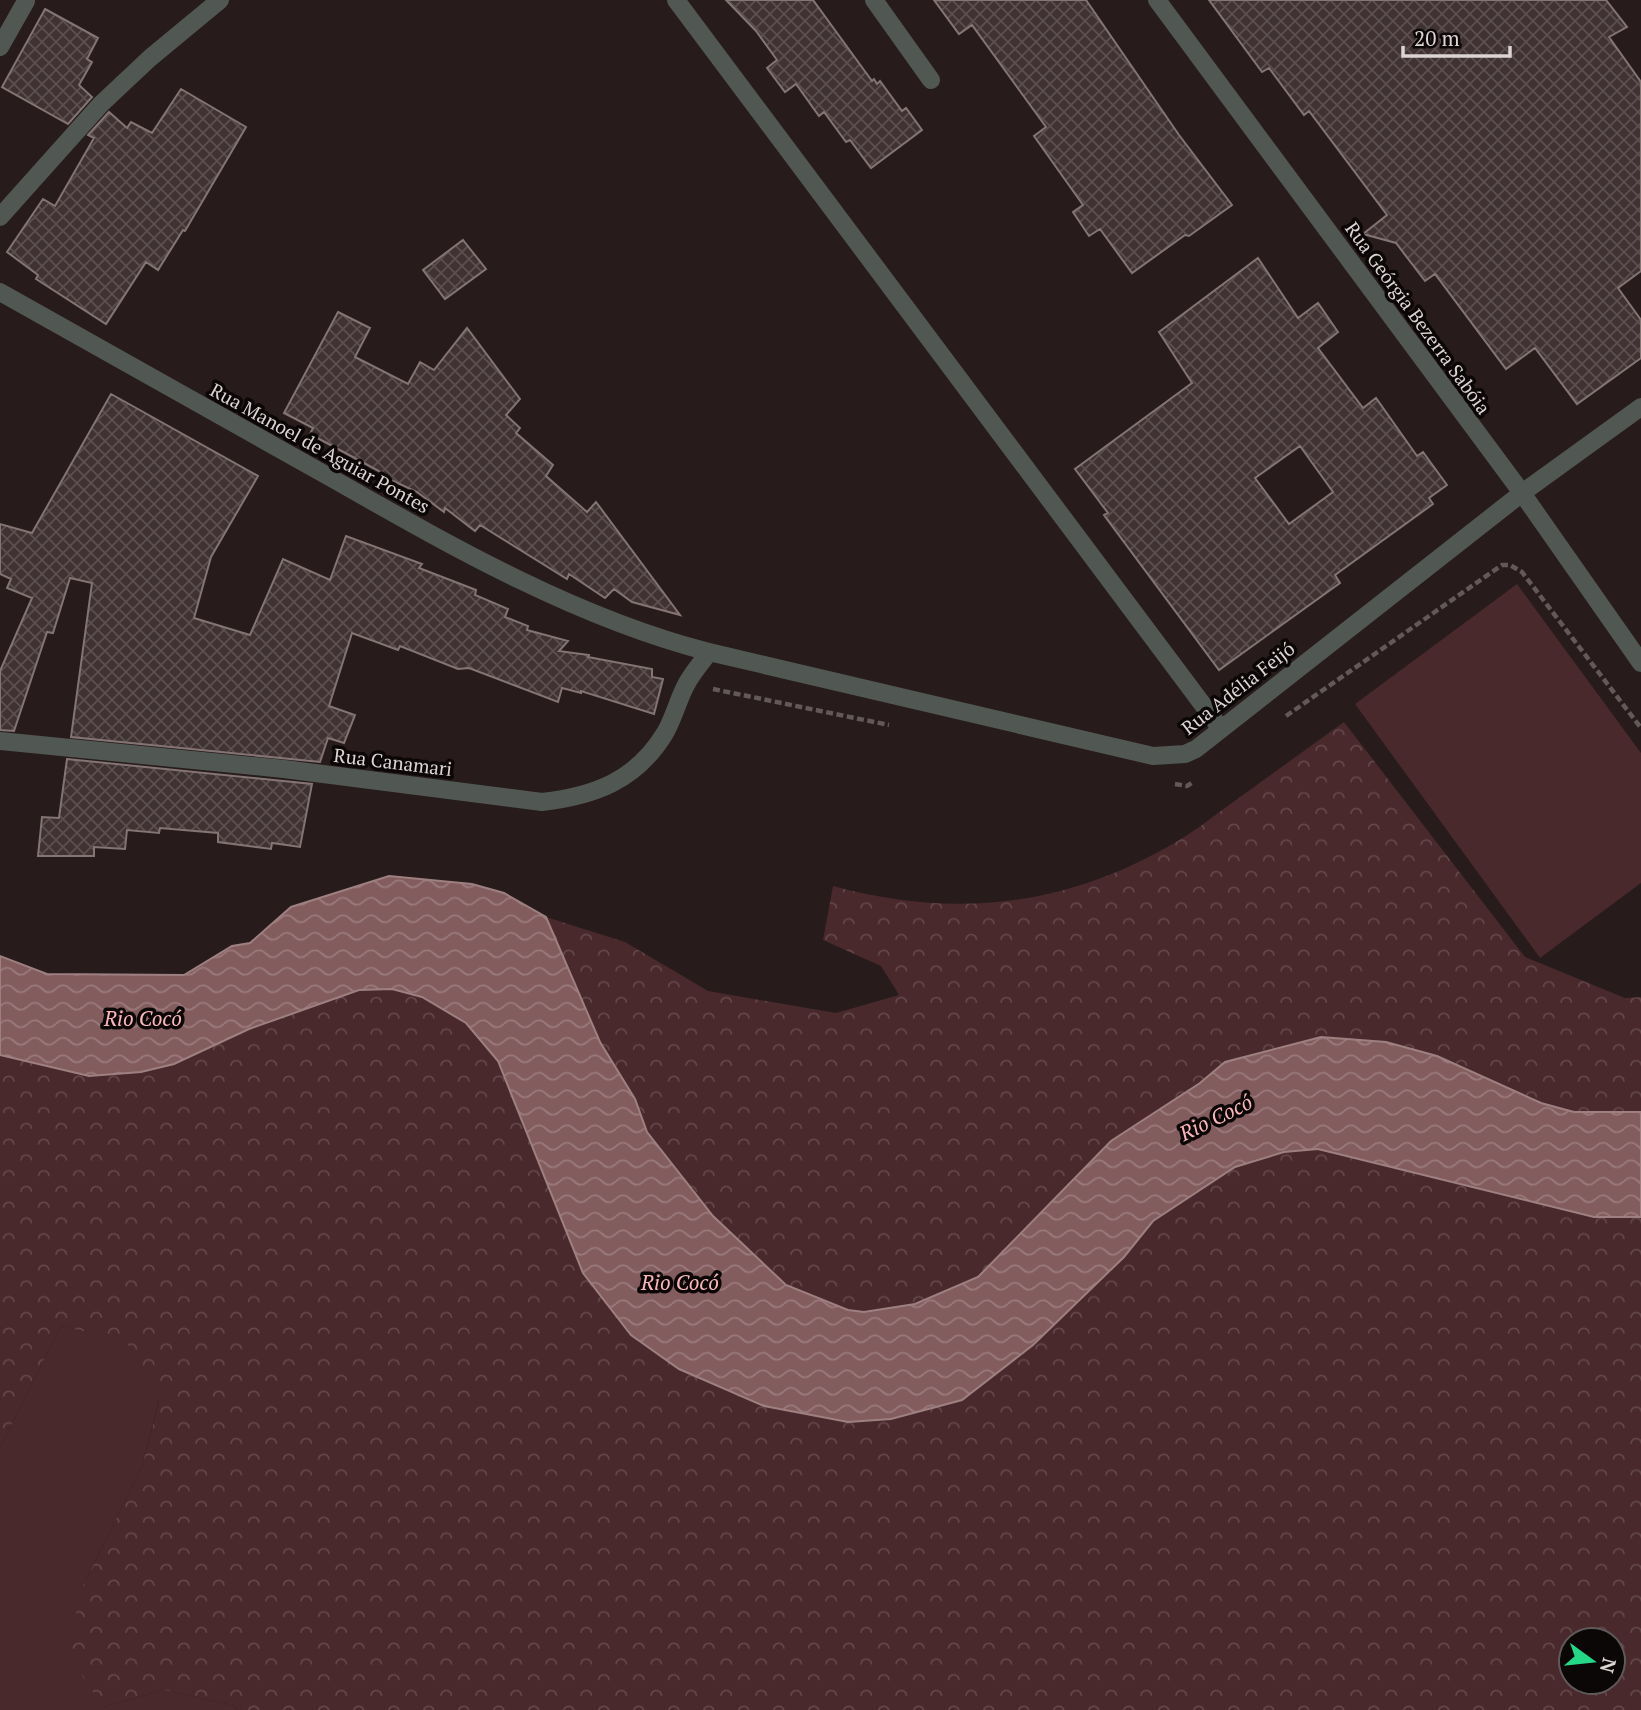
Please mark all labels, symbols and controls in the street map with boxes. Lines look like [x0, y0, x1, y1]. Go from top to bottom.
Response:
scale bar [1403, 14, 1510, 58]
text: 20 m [1414, 24, 1460, 52]
street label: Rua Geórgia Bezerra Sabóia [1340, 217, 1497, 419]
street label: Rua Manoel de Aguiar Pontes [206, 377, 434, 518]
street label: Rua Adélia Feijó [1176, 636, 1299, 740]
street label: Rua Canamari [333, 742, 454, 781]
water label: Rio Cocó [103, 1004, 182, 1032]
water label: Rio Cocó [1173, 1087, 1257, 1147]
water label: Rio Cocó [640, 1268, 719, 1296]
north arrow [1557, 1626, 1627, 1696]
text: N [1595, 1655, 1623, 1676]

